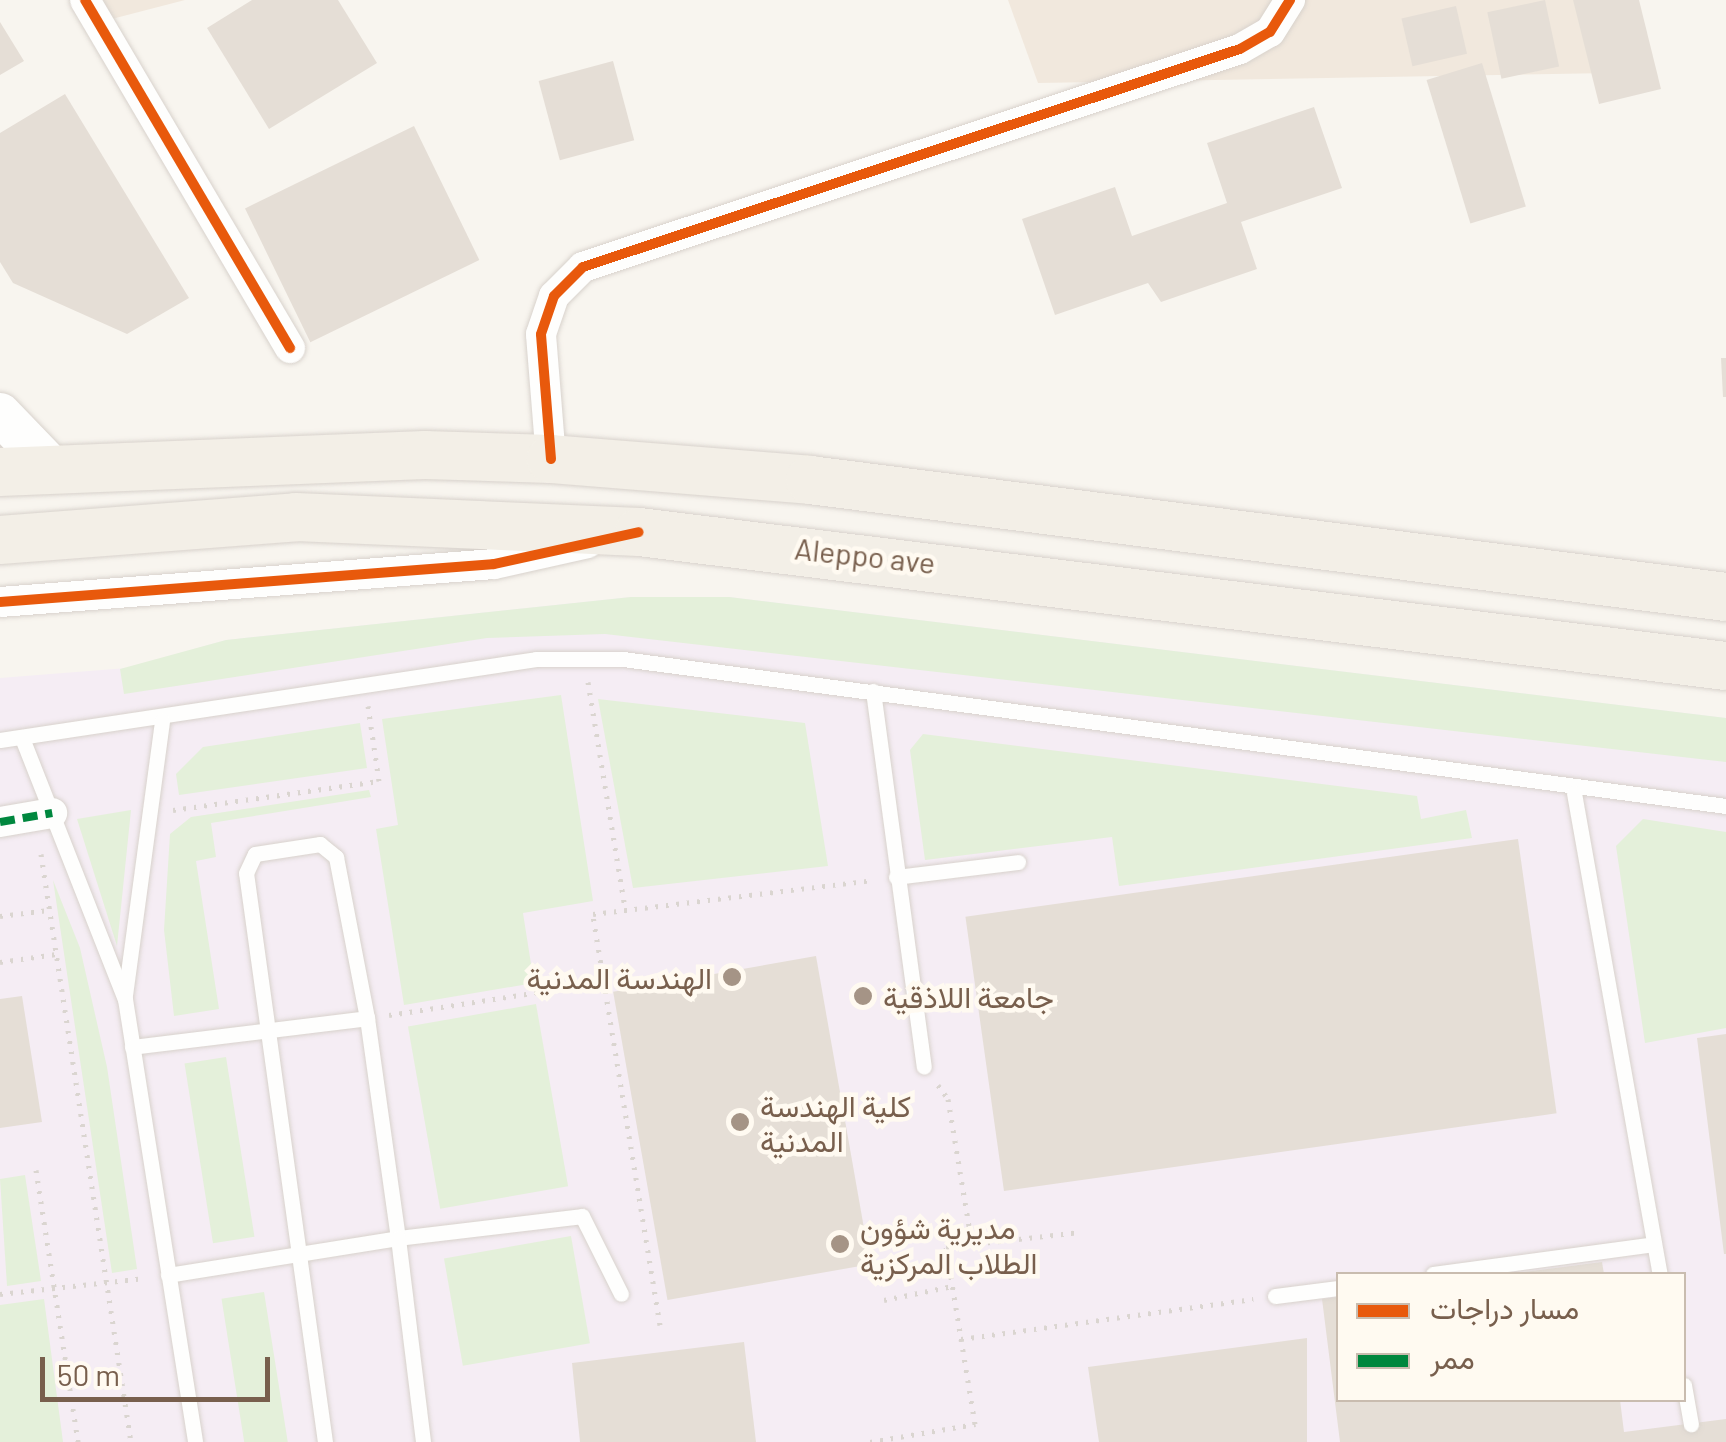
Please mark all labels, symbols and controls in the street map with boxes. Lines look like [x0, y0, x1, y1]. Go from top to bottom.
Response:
street label: Aleppo ave [793, 530, 937, 580]
place label: الهندسة المدنية [526, 959, 712, 995]
marker: الهندسة المدنية [721, 966, 743, 988]
place label: جامعة اللاذقية [883, 978, 1054, 1014]
marker: جامعة اللاذقية [852, 985, 874, 1007]
place label: كلية الهندسة المدنية [760, 1087, 911, 1158]
marker: كلية الهندسة المدنية [729, 1111, 751, 1133]
place label: مديرية شؤون الطلاب المركزية [860, 1209, 1038, 1280]
marker: مديرية شؤون الطلاب المركزية [829, 1233, 851, 1255]
legend [1336, 1272, 1686, 1402]
text: مسار دراجات [1430, 1289, 1579, 1325]
scale bar [45, 1337, 275, 1399]
text: ممر [1430, 1339, 1475, 1375]
text: 50 m [57, 1356, 120, 1392]

